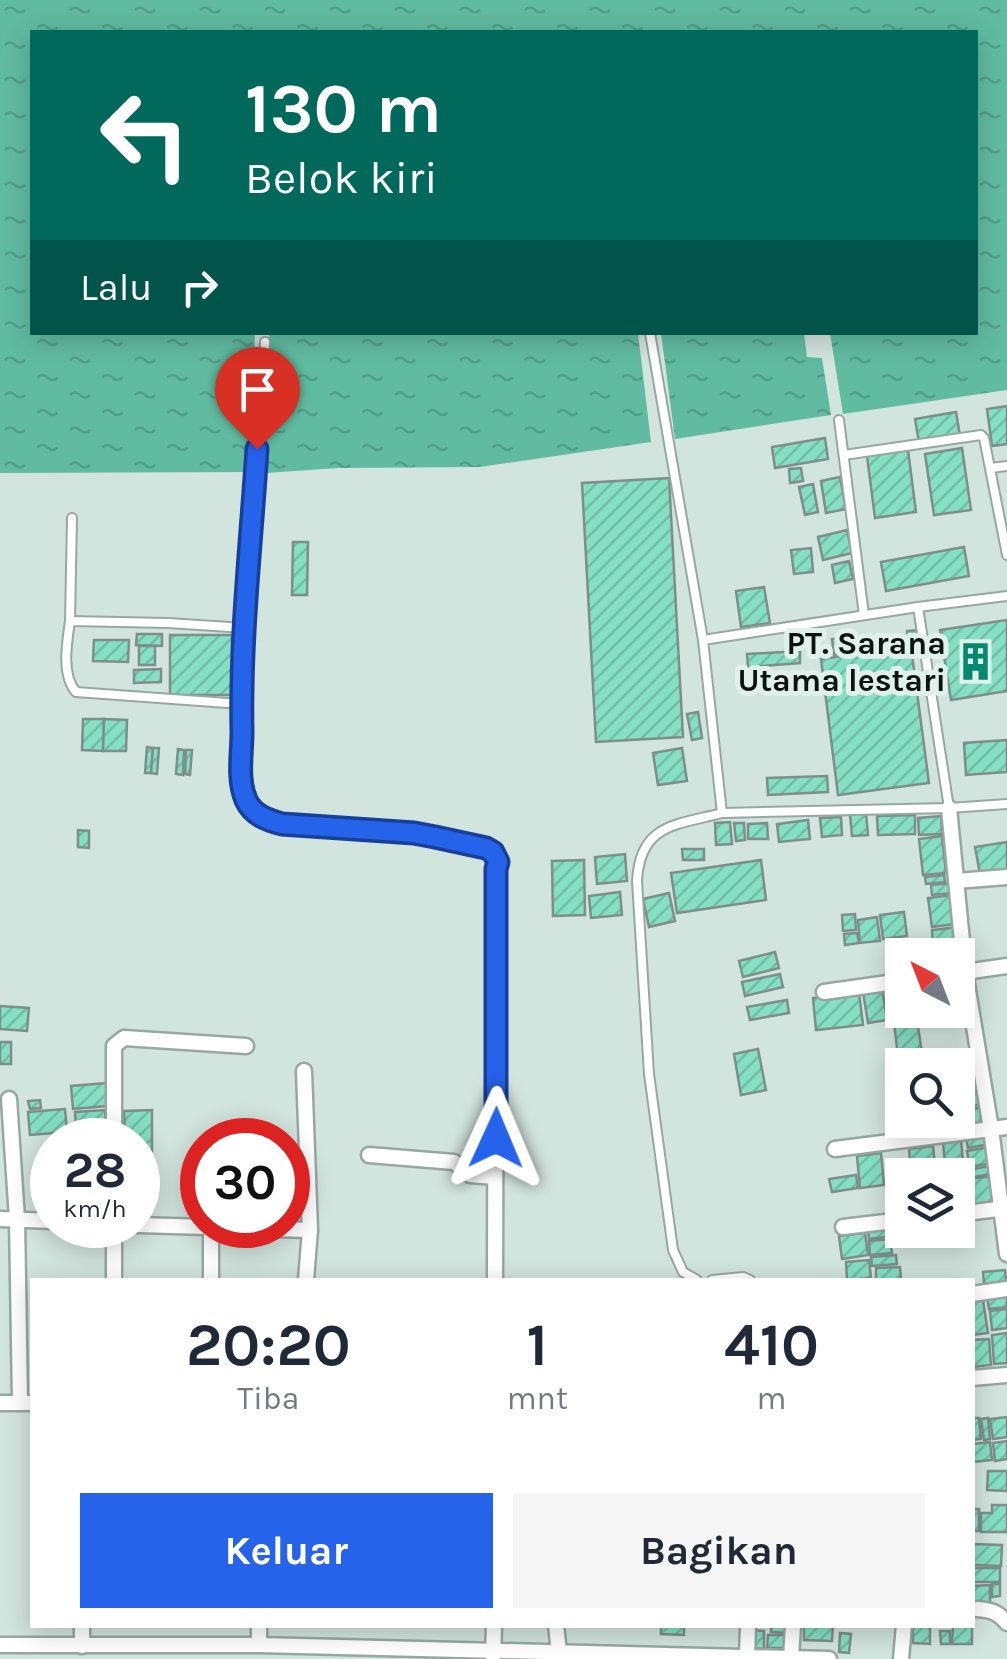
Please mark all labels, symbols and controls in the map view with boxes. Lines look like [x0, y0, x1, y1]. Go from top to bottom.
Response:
text: 130 m [245, 68, 442, 150]
icon: left [80, 70, 210, 200]
text: Belok kiri [245, 152, 438, 204]
icon: right [172, 260, 227, 315]
text: Lalu [80, 265, 152, 310]
pin [215, 347, 300, 450]
icon: arrive [230, 362, 285, 417]
place label: PT. Sarana Utama lestari [737, 625, 946, 699]
building icon: PT. Sarana Utama lestari [955, 640, 997, 682]
north arrow [885, 938, 975, 1028]
map controls [885, 938, 975, 1248]
button: search [885, 1048, 975, 1138]
position arrow [444, 1086, 548, 1190]
speed limit sign: 30 [180, 1118, 310, 1248]
text: 28 [64, 1141, 126, 1200]
button: layers [885, 1158, 975, 1248]
text: km/h [63, 1194, 127, 1223]
text: 20:20 [186, 1310, 351, 1380]
text: 1 [527, 1310, 548, 1380]
text: 410 [724, 1310, 819, 1380]
text: Tiba [237, 1380, 299, 1417]
text: mnt [507, 1380, 568, 1417]
text: m [757, 1380, 786, 1417]
button: Keluar [80, 1493, 493, 1608]
button: Bagikan [513, 1493, 925, 1608]

